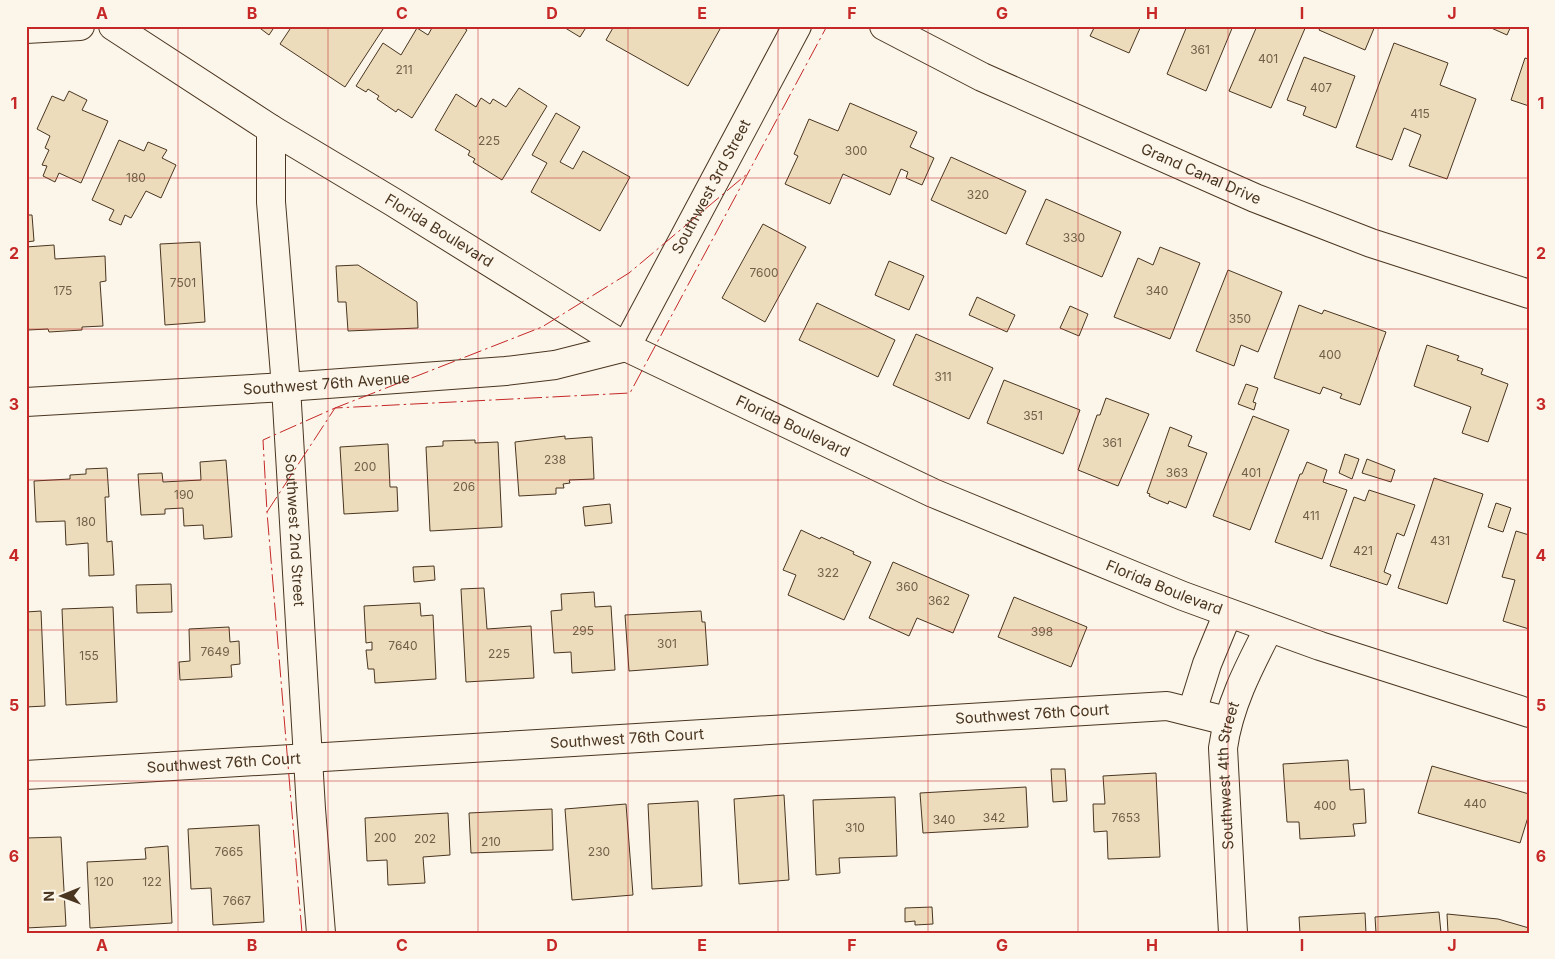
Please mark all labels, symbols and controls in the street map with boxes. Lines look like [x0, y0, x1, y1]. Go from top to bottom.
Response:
text: A [96, 3, 108, 23]
text: B [247, 3, 257, 23]
text: C [396, 3, 408, 23]
text: D [546, 3, 558, 23]
text: E [697, 3, 707, 23]
text: F [847, 3, 857, 23]
text: G [996, 3, 1008, 23]
text: H [1146, 3, 1158, 23]
text: I [1300, 3, 1304, 23]
text: J [1447, 3, 1457, 23]
house number: 361 [1190, 42, 1210, 57]
house number: 401 [1258, 51, 1278, 66]
house number: 211 [395, 62, 413, 77]
house number: 407 [1310, 80, 1332, 95]
text: 1 [11, 93, 17, 113]
text: 1 [1538, 93, 1544, 113]
house number: 415 [1410, 106, 1430, 121]
street label: Southwest 3rd Street [667, 116, 754, 257]
house number: 225 [478, 133, 500, 148]
street label: Grand Canal Drive [1138, 139, 1264, 208]
house number: 300 [845, 143, 867, 158]
house number: 180 [126, 170, 146, 185]
house number: 320 [967, 187, 989, 202]
street label: Florida Boulevard [382, 189, 497, 271]
house number: 330 [1063, 230, 1085, 245]
text: 2 [9, 243, 19, 263]
text: 2 [1536, 243, 1546, 263]
house number: 7600 [749, 265, 779, 280]
house number: 7501 [170, 275, 196, 290]
house number: 175 [54, 283, 72, 298]
house number: 340 [1146, 283, 1168, 298]
house number: 350 [1229, 311, 1251, 326]
house number: 400 [1319, 347, 1341, 362]
street label: Southwest 76th Avenue [242, 368, 411, 398]
house number: 311 [934, 369, 952, 384]
street label: Florida Boulevard [733, 391, 853, 461]
text: 3 [9, 394, 19, 414]
text: 3 [1536, 394, 1546, 414]
house number: 351 [1023, 408, 1043, 423]
house number: 361 [1102, 435, 1122, 450]
house number: 238 [544, 452, 566, 467]
street label: Southwest 2nd Street [281, 453, 309, 607]
house number: 200 [354, 459, 376, 474]
house number: 363 [1166, 465, 1188, 480]
house number: 401 [1241, 465, 1261, 480]
house number: 206 [453, 479, 475, 494]
house number: 190 [174, 487, 194, 502]
house number: 411 [1302, 508, 1320, 523]
house number: 180 [76, 514, 96, 529]
house number: 431 [1430, 533, 1450, 548]
house number: 421 [1353, 543, 1373, 558]
text: 4 [9, 545, 20, 565]
text: 4 [1536, 545, 1547, 565]
street label: Florida Boulevard [1103, 555, 1225, 619]
house number: 322 [817, 565, 839, 580]
house number: 360 [896, 579, 918, 594]
house number: 362 [928, 593, 950, 608]
house number: 295 [572, 623, 594, 638]
house number: 398 [1031, 624, 1053, 639]
house number: 301 [657, 636, 677, 651]
house number: 7640 [388, 638, 418, 653]
house number: 7649 [200, 644, 230, 659]
house number: 225 [488, 646, 510, 661]
house number: 155 [79, 648, 99, 663]
text: 5 [9, 695, 19, 715]
text: 5 [1536, 695, 1546, 715]
street label: Southwest 4th Street [1213, 699, 1243, 850]
street label: Southwest 76th Court [955, 700, 1110, 728]
street label: Southwest 76th Court [549, 724, 705, 752]
street label: Southwest 76th Court [146, 748, 301, 777]
house number: 440 [1463, 796, 1487, 811]
house number: 400 [1314, 798, 1336, 813]
house number: 342 [983, 810, 1005, 825]
house number: 7653 [1112, 810, 1140, 825]
house number: 340 [933, 812, 955, 827]
house number: 310 [845, 820, 865, 835]
house number: 200 [374, 830, 396, 845]
house number: 202 [414, 831, 436, 846]
house number: 210 [481, 834, 501, 849]
house number: 7665 [215, 844, 243, 859]
house number: 230 [588, 844, 610, 859]
text: 6 [9, 846, 19, 866]
text: 6 [1536, 846, 1546, 866]
north arrow [38, 872, 88, 922]
house number: 120 [94, 874, 114, 889]
house number: 122 [142, 874, 162, 889]
text: N [40, 891, 57, 902]
house number: 7667 [223, 893, 251, 908]
text: A [96, 935, 108, 955]
text: B [247, 935, 257, 955]
text: C [396, 935, 408, 955]
text: D [546, 935, 558, 955]
text: E [697, 935, 707, 955]
text: F [847, 935, 857, 955]
text: G [996, 935, 1008, 955]
text: H [1146, 935, 1158, 955]
text: I [1300, 935, 1304, 955]
text: J [1447, 935, 1457, 955]

